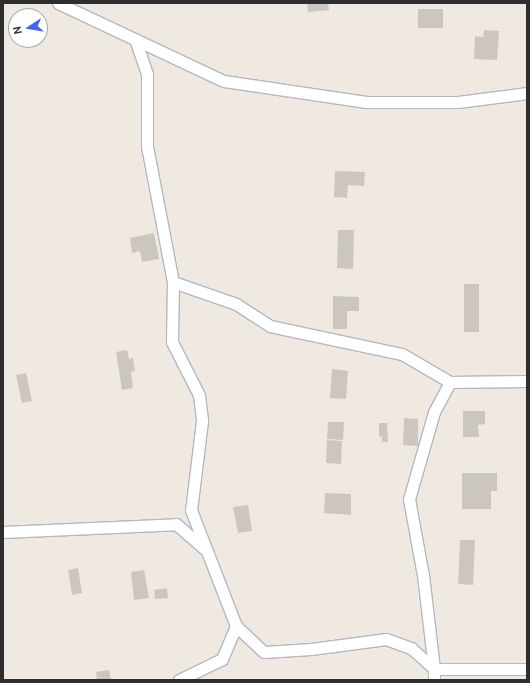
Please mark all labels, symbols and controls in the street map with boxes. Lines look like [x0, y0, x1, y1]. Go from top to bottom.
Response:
north arrow [8, 8, 48, 48]
text: N [10, 25, 25, 36]

